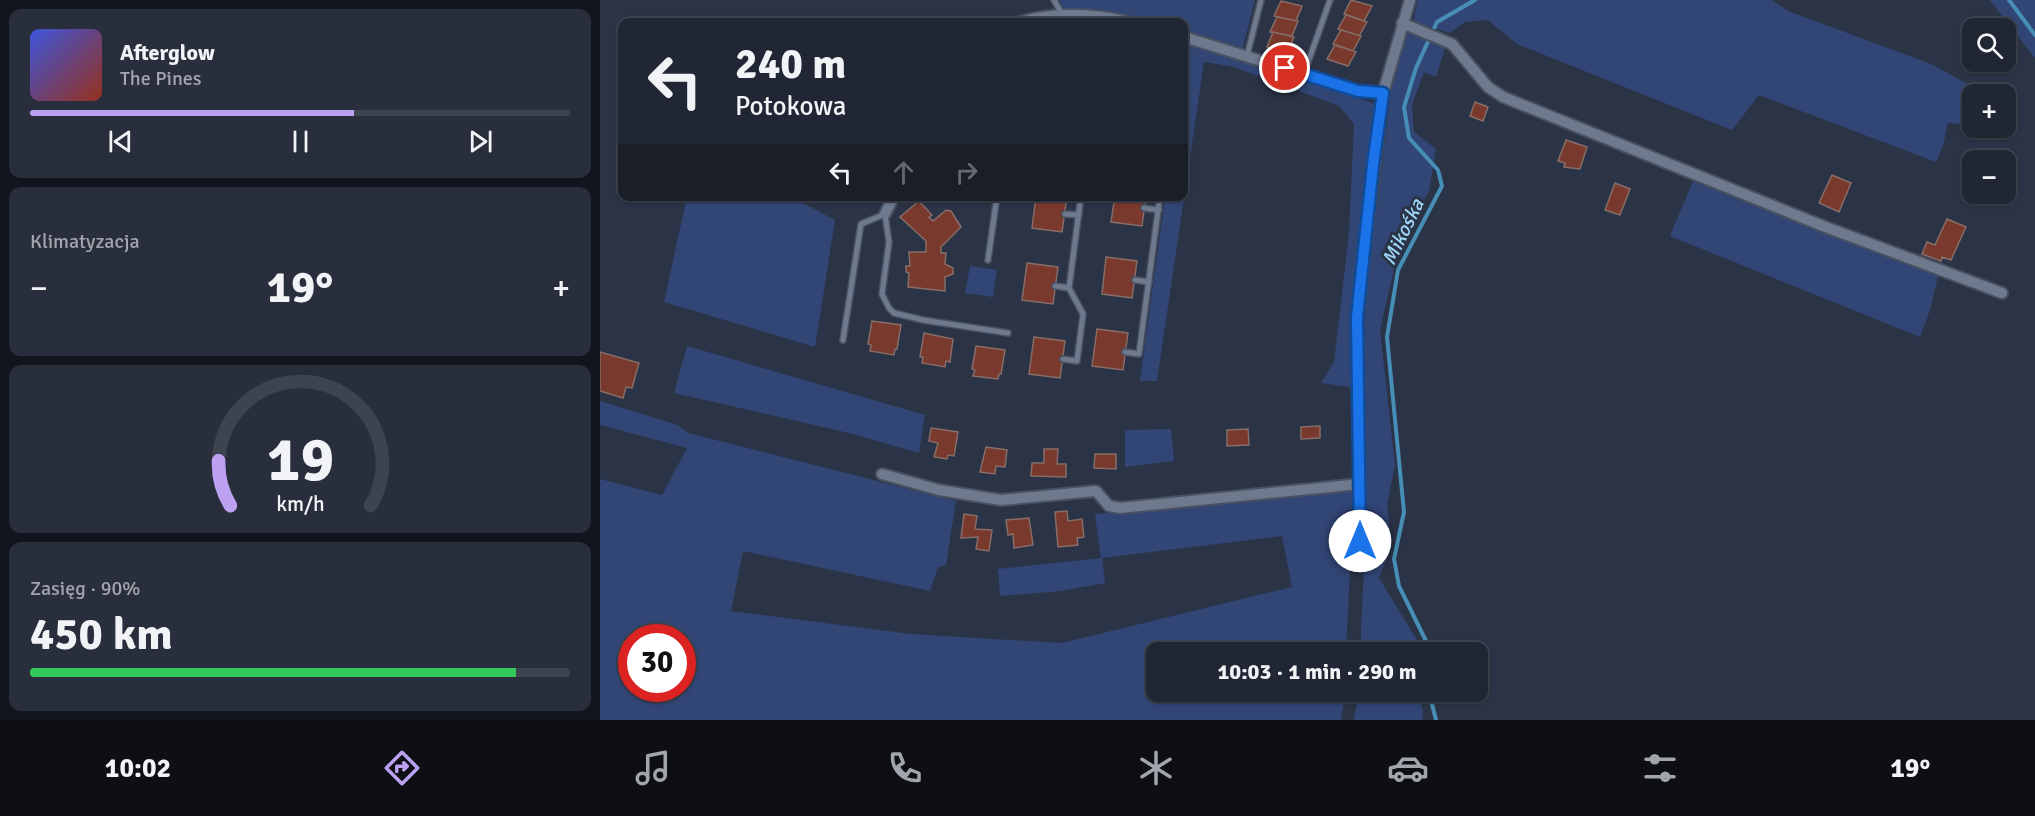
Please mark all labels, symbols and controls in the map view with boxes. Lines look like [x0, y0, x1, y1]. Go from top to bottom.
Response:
map controls [1962, 18, 2016, 204]
button: search [1962, 18, 2016, 72]
text: Afterglow [120, 39, 215, 66]
text: 240 m [735, 39, 846, 90]
icon: left [636, 42, 714, 120]
pin [1259, 42, 1310, 93]
icon: arrive [1268, 51, 1301, 84]
text: The Pines [120, 66, 202, 91]
button: + [1962, 84, 2016, 138]
text: Potokowa [735, 90, 846, 123]
icon: previous [104, 125, 137, 158]
icon: pause [284, 125, 317, 158]
icon: next [464, 125, 497, 158]
button: − [1962, 150, 2016, 204]
icon: left [824, 156, 857, 189]
icon: ahead [887, 156, 920, 189]
icon: right [950, 156, 983, 189]
water label: Mikośka [1376, 194, 1430, 269]
text: Klimatyzacja [30, 229, 140, 254]
text: 19° [267, 260, 333, 315]
text: − [30, 268, 48, 309]
text: + [552, 268, 570, 309]
text: 19 [266, 421, 334, 498]
text: km/h [276, 491, 324, 517]
position arrow [1328, 509, 1392, 573]
text: Zasięg · 90% [30, 576, 140, 601]
text: 450 km [30, 607, 173, 662]
speed limit sign: 30 [618, 624, 696, 702]
text: 10:03 · 1 min · 290 m [1217, 658, 1417, 685]
icon: directions [381, 747, 423, 789]
icon: music [632, 747, 674, 789]
icon: phone [884, 747, 926, 789]
icon: climate [1135, 747, 1177, 789]
icon: car [1387, 747, 1429, 789]
icon: filters [1639, 747, 1681, 789]
text: 10:02 [105, 752, 171, 785]
text: 19° [1890, 752, 1930, 785]

